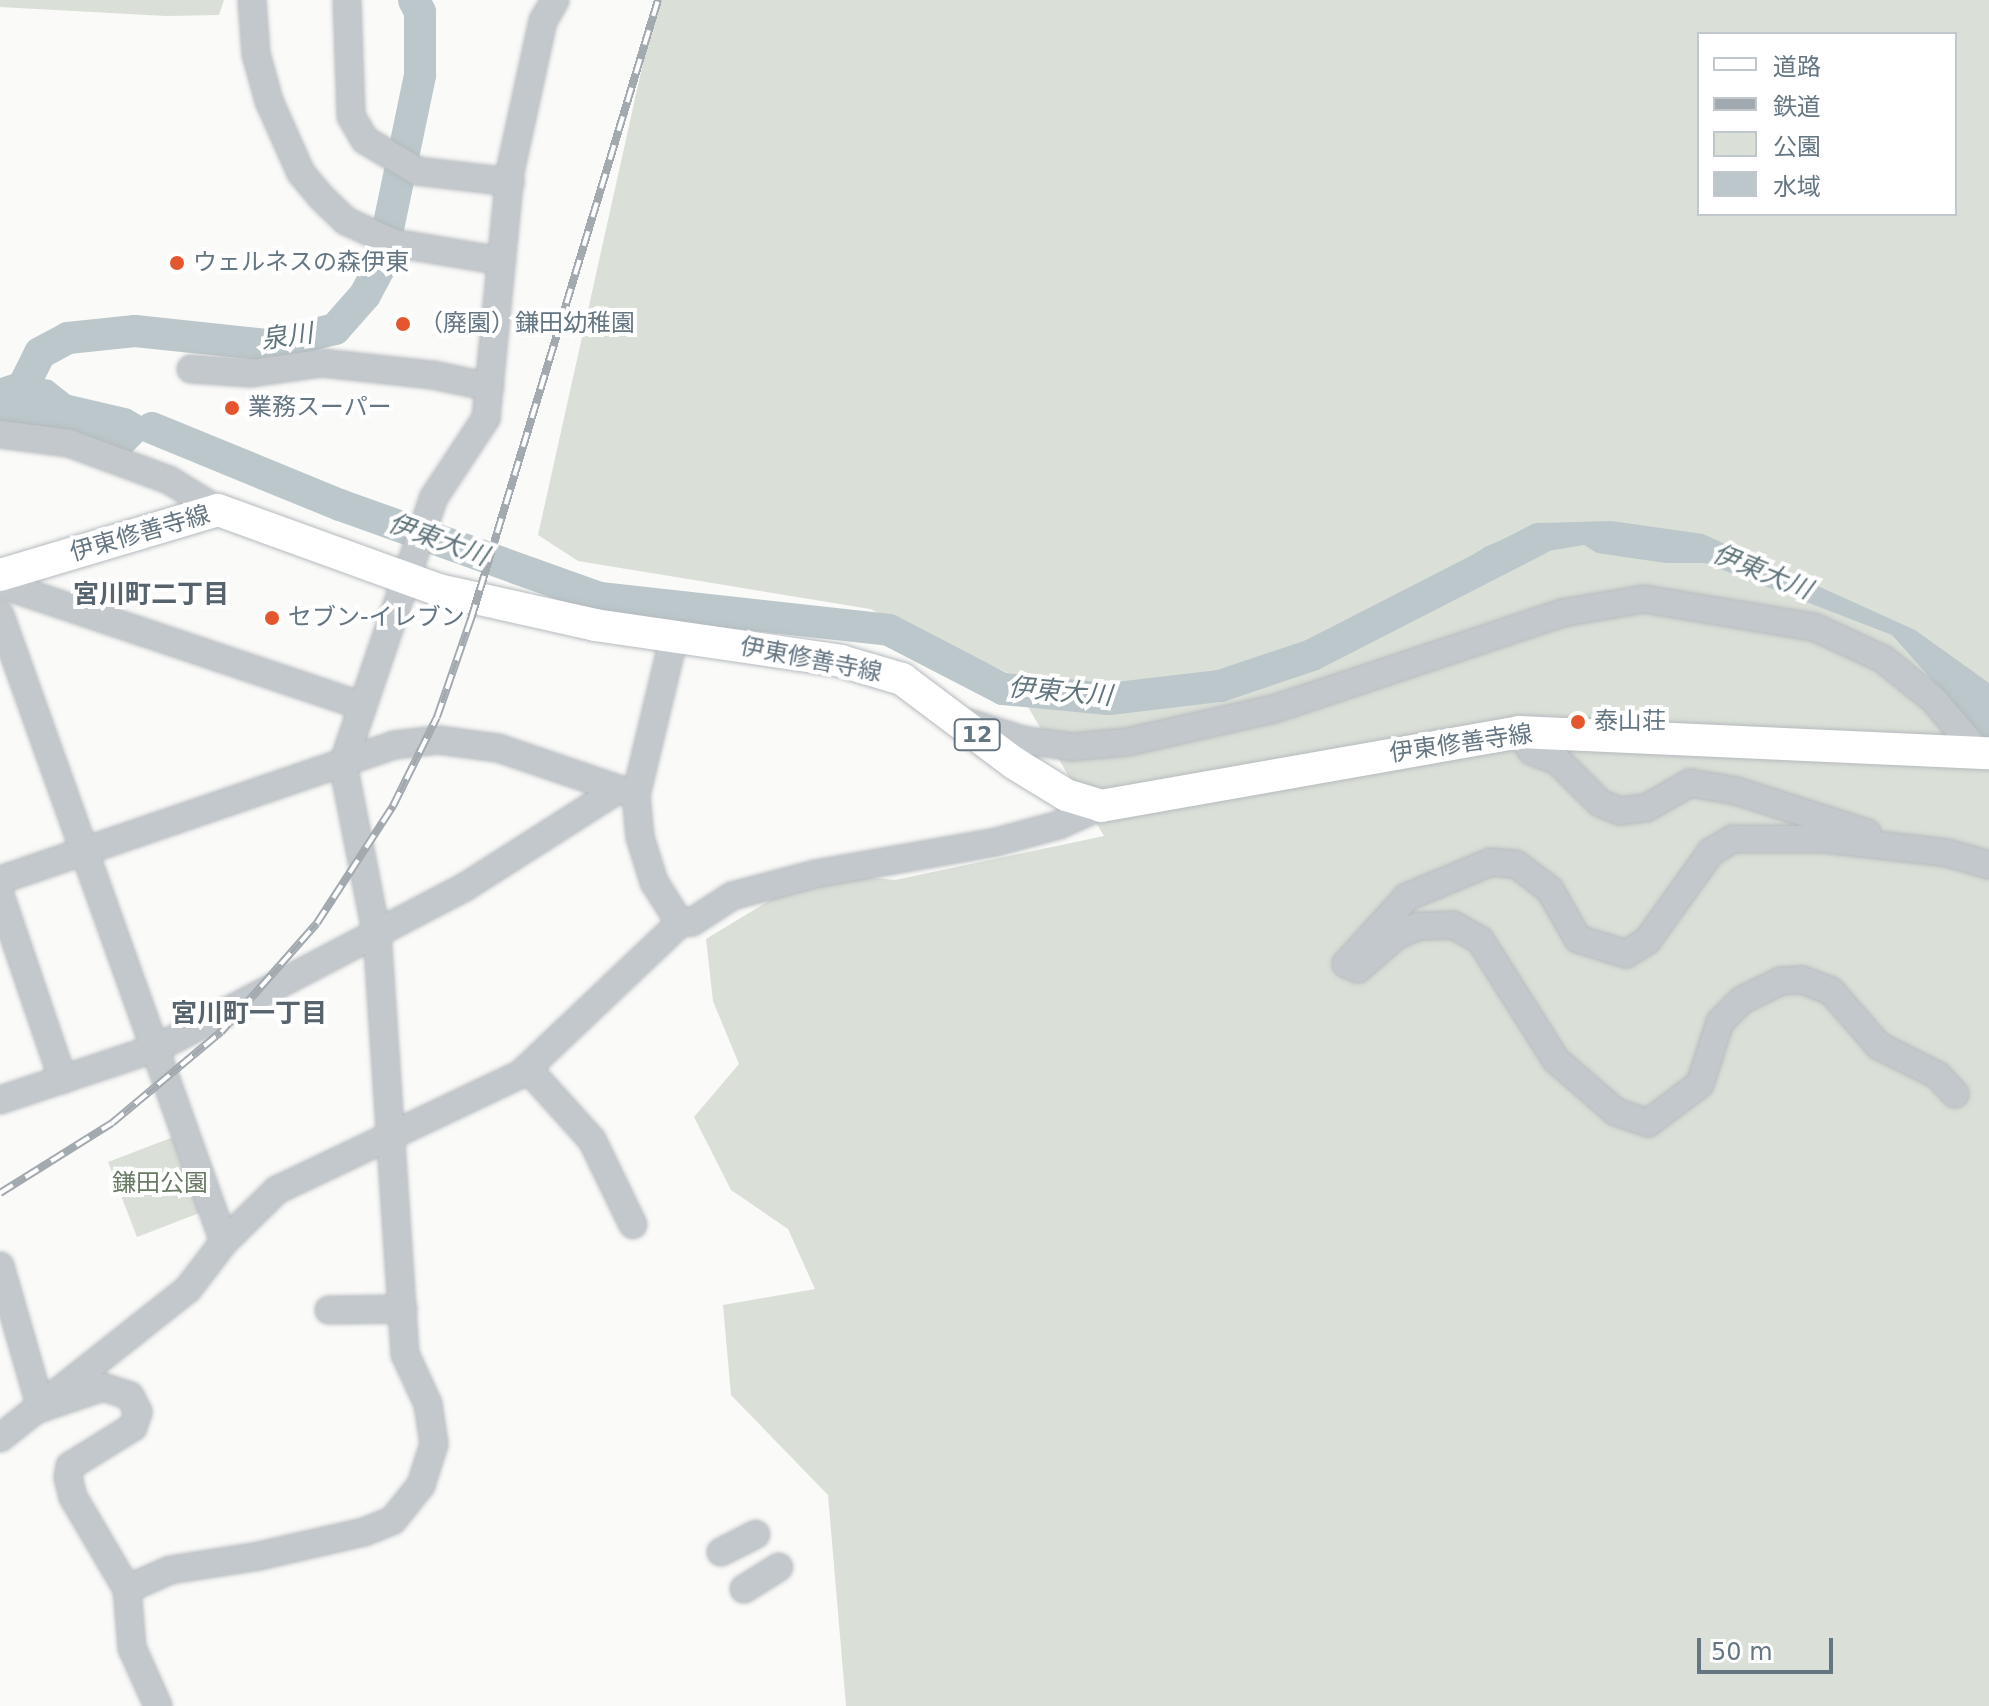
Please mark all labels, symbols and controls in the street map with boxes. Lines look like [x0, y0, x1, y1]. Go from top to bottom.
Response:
legend [1697, 32, 1957, 216]
text: 道路 [1773, 53, 1821, 81]
text: 鉄道 [1773, 93, 1821, 121]
text: 公園 [1773, 133, 1821, 161]
text: 水域 [1773, 173, 1821, 201]
place label: ウェルネスの森伊東 [193, 249, 409, 277]
marker: ウェルネスの森伊東 [168, 254, 186, 272]
place label: （廃園）鎌田幼稚園 [419, 310, 635, 338]
marker: （廃園）鎌田幼稚園 [394, 315, 412, 333]
water label: 泉川 [259, 318, 315, 356]
place label: 業務スーパー [248, 394, 392, 422]
marker: 業務スーパー [223, 399, 241, 417]
street label: 伊東修善寺線 [67, 500, 213, 568]
water label: 伊東大川 [384, 508, 492, 572]
water label: 伊東大川 [1708, 538, 1816, 606]
district label: 宮川町二丁目 [73, 579, 229, 611]
place label: セブン-イレブン [288, 604, 465, 632]
marker: セブン-イレブン [263, 609, 281, 627]
street label: 伊東修善寺線 [738, 632, 884, 688]
water label: 伊東大川 [1007, 672, 1113, 712]
place label: 泰山荘 [1594, 708, 1666, 736]
marker: 泰山荘 [1569, 713, 1587, 731]
road number: 12 [953, 717, 1001, 753]
street label: 伊東修善寺線 [1388, 720, 1534, 768]
district label: 宮川町一丁目 [171, 998, 327, 1030]
park label: 鎌田公園 [112, 1170, 208, 1198]
scale bar [1701, 1622, 1837, 1672]
text: 50 m [1711, 1638, 1773, 1666]

